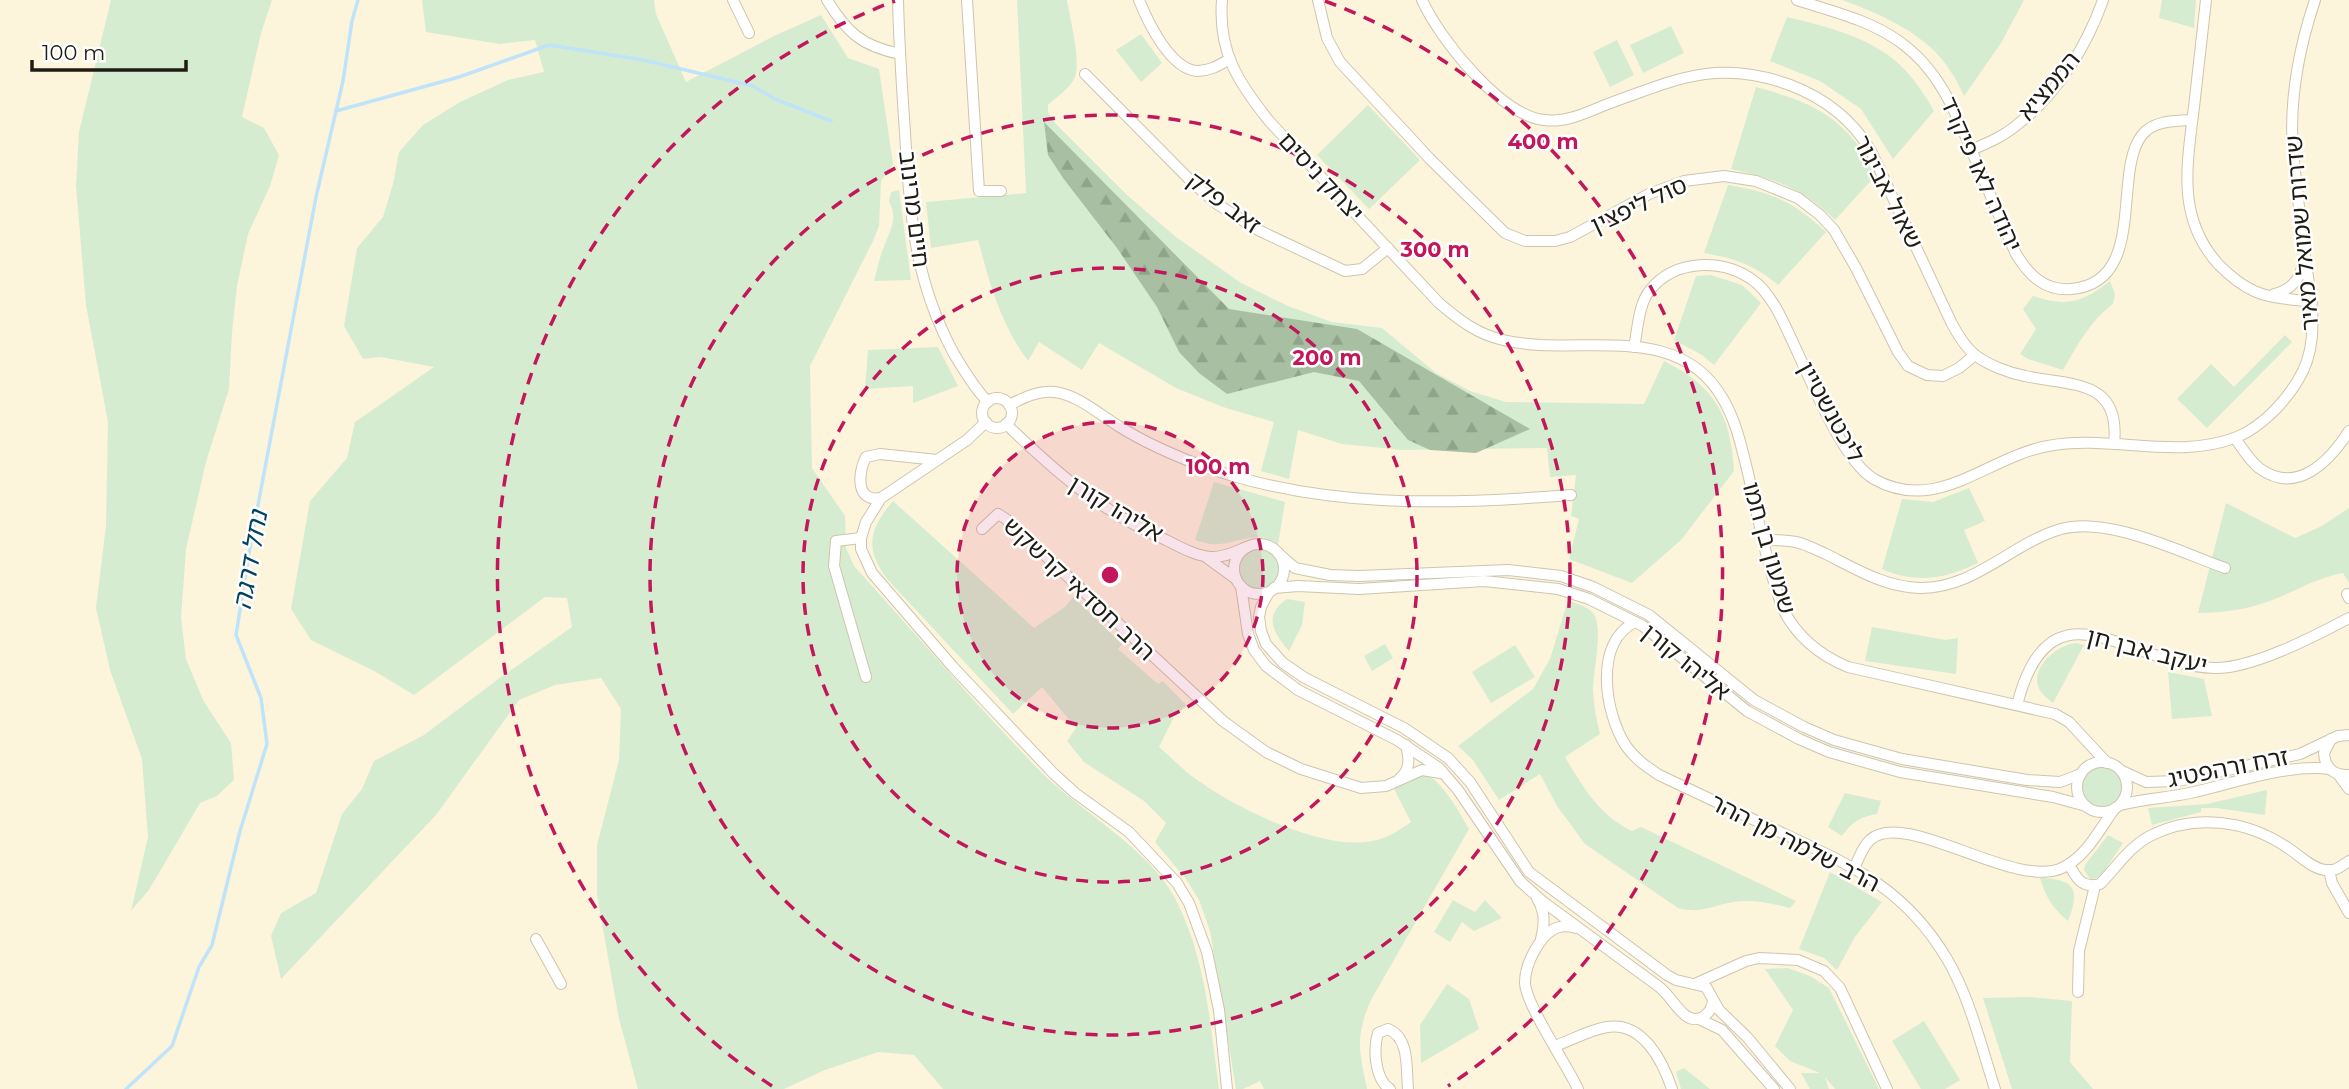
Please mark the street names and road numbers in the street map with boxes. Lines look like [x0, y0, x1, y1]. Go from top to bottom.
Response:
street label: הממציא [2011, 45, 2086, 126]
street label: יהודה לאו פיקרד [1934, 92, 2028, 256]
street label: יצחק ניסים [1273, 126, 1370, 227]
street label: שאול אביגור [1848, 130, 1929, 253]
street label: שדרות שמואל מאיר [2279, 134, 2324, 332]
street label: חיים מרינוב [893, 149, 936, 269]
street label: זאב פלק [1182, 165, 1267, 240]
street label: סול ליפצין [1586, 170, 1691, 239]
street label: ליכטנשטיין [1792, 356, 1871, 467]
street label: אליהו קורן [1064, 469, 1169, 548]
street label: שמעון בן חמו [1737, 479, 1802, 617]
street label: הרב חסדאי קרשקש [998, 511, 1161, 666]
street label: אליהו קורן [1636, 617, 1736, 706]
street label: יעקב אבן חן [2084, 622, 2210, 679]
street label: זרח ורהפטיג [2165, 742, 2291, 793]
street label: הרב שלמה מן ההר [1706, 787, 1885, 898]

